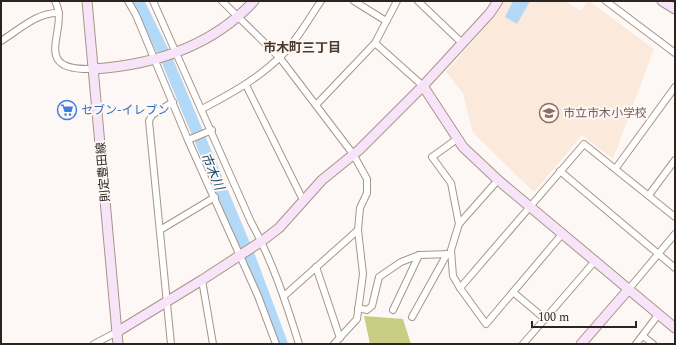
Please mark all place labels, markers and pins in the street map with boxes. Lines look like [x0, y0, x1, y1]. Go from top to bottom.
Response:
supermarket icon: セブン-イレブン [56, 99, 78, 121]
place label: セブン-イレブン [81, 101, 170, 120]
school or university icon: 市立市木小学校 [538, 102, 560, 124]
place label: 市立市木小学校 [563, 104, 647, 123]

